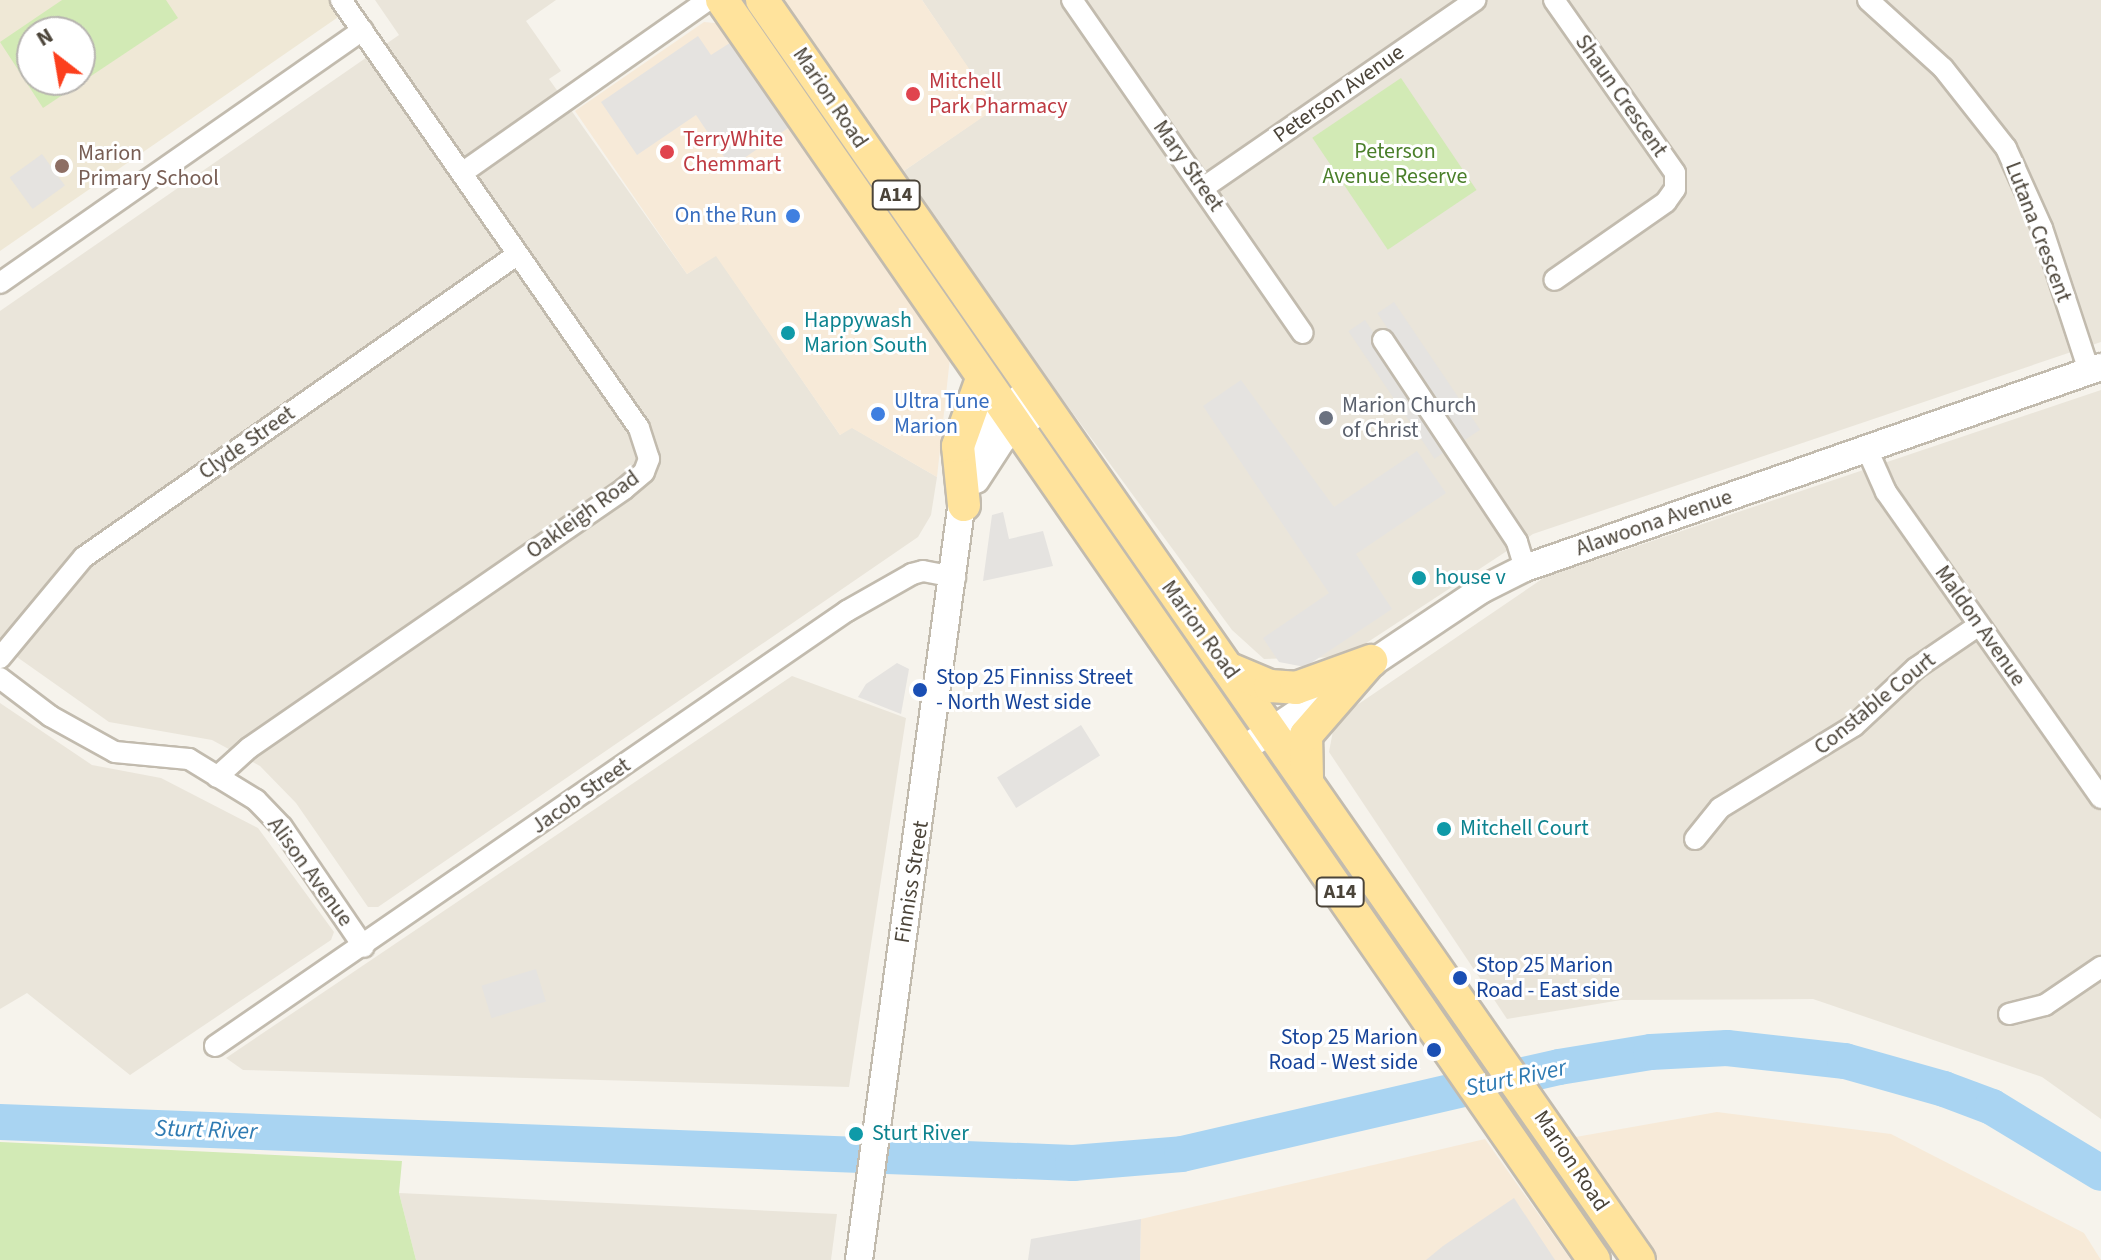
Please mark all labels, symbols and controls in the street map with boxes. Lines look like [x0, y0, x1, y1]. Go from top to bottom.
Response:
north arrow [16, 16, 96, 96]
text: N [30, 20, 59, 55]
street label: Shaun Crescent [1569, 30, 1673, 162]
street label: Peterson Avenue [1269, 39, 1409, 149]
street label: Marion Road [787, 43, 873, 153]
place label: Mitchell Park Pharmacy [929, 68, 1067, 120]
marker: Mitchell Park Pharmacy [904, 85, 922, 103]
street label: Mary Street [1147, 115, 1229, 217]
place label: TerryWhite Chemmart [683, 126, 783, 178]
park label: Peterson Avenue Reserve [1323, 138, 1467, 190]
place label: Marion Primary School [78, 140, 219, 192]
marker: TerryWhite Chemmart [658, 143, 676, 161]
marker: Marion Primary School [53, 157, 71, 175]
street label: Lutana Crescent [1999, 158, 2077, 306]
road number: A14 [870, 179, 922, 211]
place label: On the Run [675, 203, 777, 229]
marker: On the Run [784, 207, 802, 225]
place label: Happywash Marion South [804, 307, 928, 358]
marker: Happywash Marion South [779, 324, 797, 342]
place label: Ultra Tune Marion [894, 388, 990, 440]
place label: Marion Church of Christ [1342, 392, 1476, 444]
street label: Clyde Street [194, 400, 300, 486]
marker: Ultra Tune Marion [869, 405, 887, 423]
marker: Marion Church of Christ [1317, 409, 1335, 427]
street label: Oakleigh Road [521, 465, 645, 565]
street label: Alawoona Avenue [1572, 484, 1736, 562]
street label: Maldon Avenue [1929, 561, 2031, 691]
place label: house v [1435, 565, 1506, 591]
marker: house v [1410, 569, 1428, 587]
street label: Marion Road [1155, 575, 1245, 685]
street label: Constable Court [1809, 647, 1941, 761]
place label: Stop 25 Finniss Street - North West side [936, 664, 1133, 716]
marker: Stop 25 Finniss Street - North West side [911, 681, 929, 699]
street label: Jacob Street [526, 752, 636, 840]
street label: Alison Avenue [262, 812, 358, 932]
place label: Mitchell Court [1460, 816, 1589, 842]
street label: Finniss Street [889, 819, 935, 945]
marker: Mitchell Court [1435, 820, 1453, 838]
road number: A14 [1314, 876, 1366, 908]
place label: Stop 25 Marion Road - East side [1476, 952, 1620, 1004]
marker: Stop 25 Marion Road - East side [1451, 969, 1469, 987]
place label: Stop 25 Marion Road - West side [1269, 1024, 1418, 1076]
marker: Stop 25 Marion Road - West side [1425, 1041, 1443, 1059]
water label: Sturt River [1463, 1053, 1569, 1103]
street label: Marion Road [1528, 1106, 1614, 1216]
water label: Sturt River [154, 1114, 258, 1146]
place label: Sturt River [872, 1121, 969, 1147]
marker: Sturt River [847, 1125, 865, 1143]

